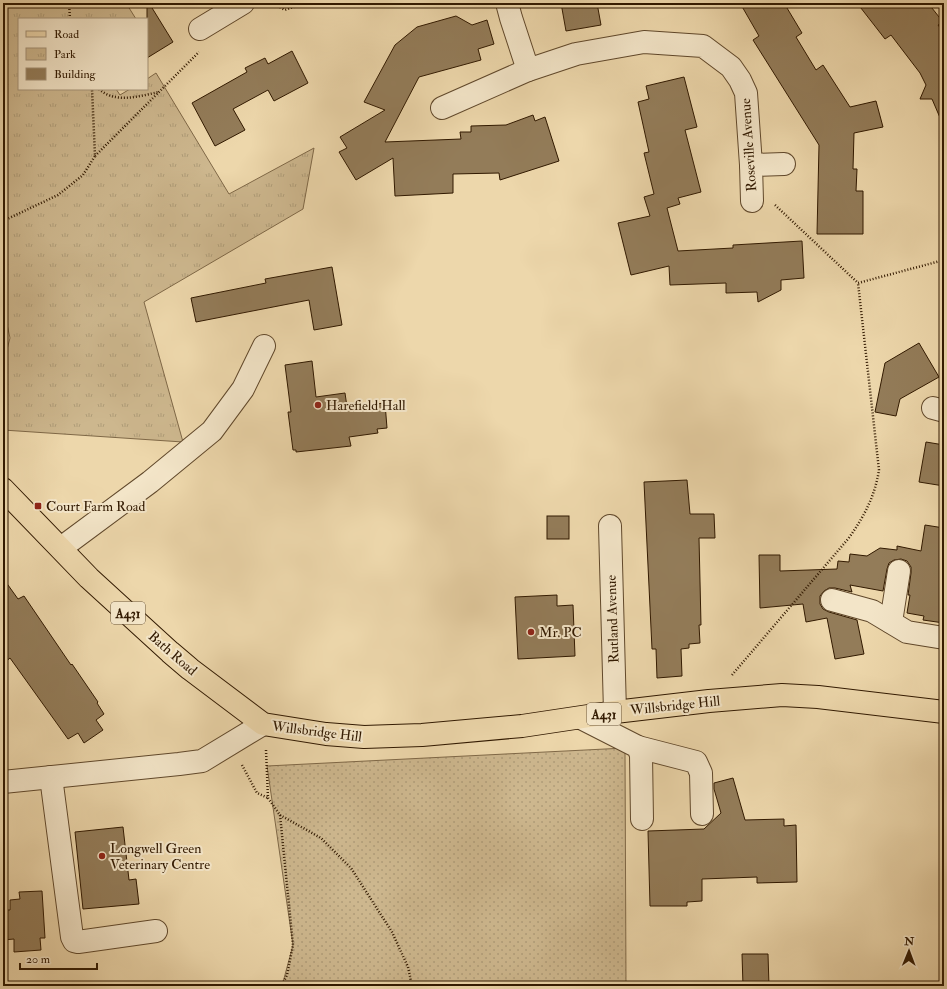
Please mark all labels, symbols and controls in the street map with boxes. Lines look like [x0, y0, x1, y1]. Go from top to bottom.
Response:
legend [18, 18, 148, 90]
text: Road [54, 27, 79, 42]
text: Park [54, 47, 76, 62]
text: Building [54, 67, 97, 82]
street label: Roseville Avenue [737, 98, 760, 192]
place label: Harefield Hall [326, 397, 406, 414]
marker: Harefield Hall [313, 400, 323, 410]
place label: Court Farm Road [46, 498, 145, 515]
marker: Court Farm Road [33, 501, 43, 511]
street label: Rutland Avenue [602, 574, 623, 664]
road number: A431 [111, 602, 145, 624]
place label: Mr. PC [539, 624, 582, 641]
marker: Mr. PC [526, 627, 536, 637]
street label: Bath Road [145, 628, 201, 679]
street label: Willsbridge Hill [628, 692, 721, 719]
road number: A431 [587, 703, 621, 725]
street label: Willsbridge Hill [270, 717, 363, 746]
place label: Longwell Green Veterinary Centre [110, 840, 210, 874]
marker: Longwell Green Veterinary Centre [97, 851, 107, 861]
north arrow [889, 931, 929, 971]
text: N [903, 935, 915, 948]
scale bar [20, 945, 97, 971]
text: 20 m [26, 952, 51, 967]

